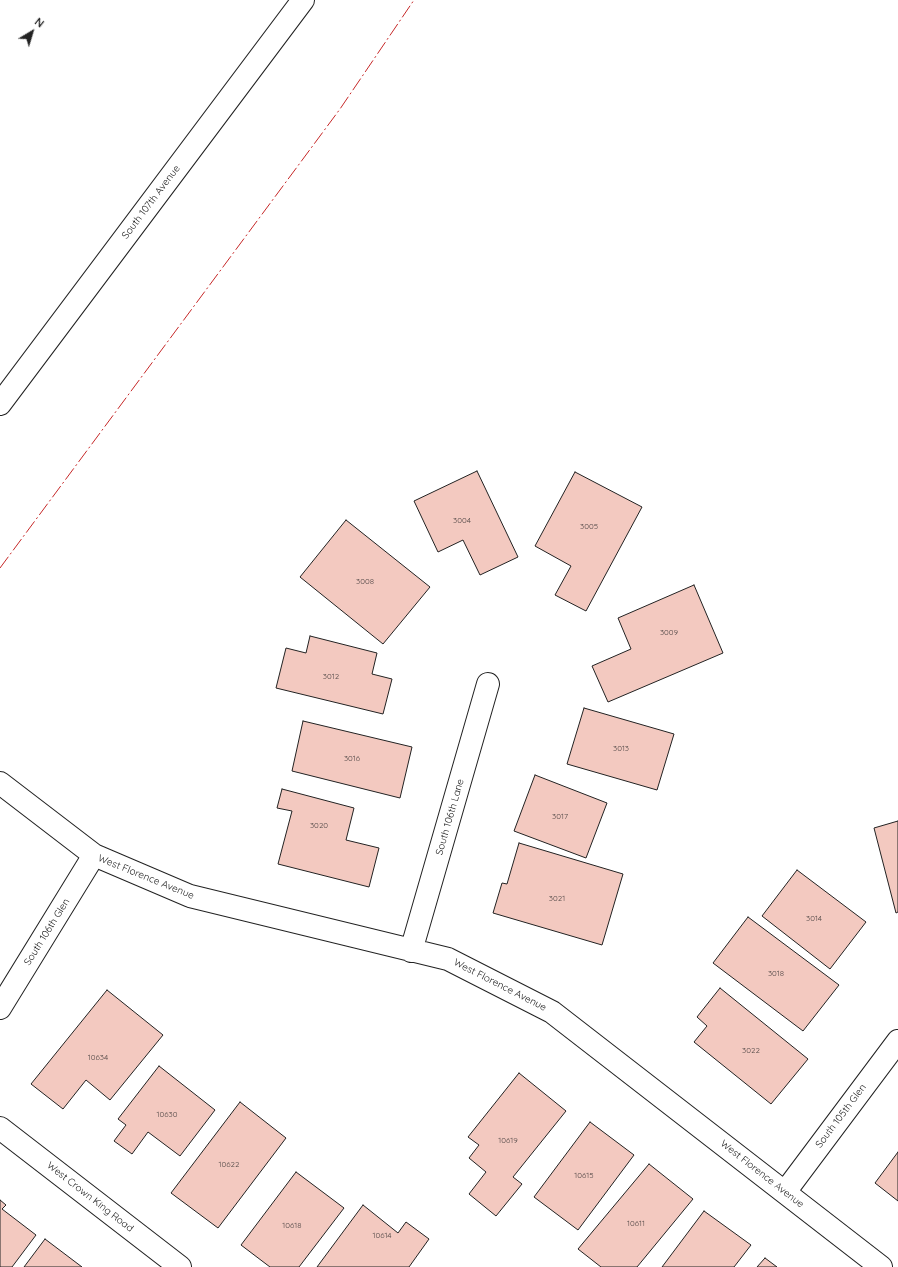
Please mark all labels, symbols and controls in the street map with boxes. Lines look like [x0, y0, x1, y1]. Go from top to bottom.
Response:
north arrow [12, 12, 52, 52]
text: N [32, 15, 47, 31]
street label: South 107th Avenue [119, 163, 183, 241]
house number: 3004 [453, 516, 471, 526]
house number: 3005 [580, 522, 598, 532]
house number: 3008 [356, 577, 374, 587]
house number: 3009 [660, 628, 678, 638]
house number: 3012 [323, 672, 339, 682]
house number: 3013 [613, 744, 629, 754]
house number: 3016 [344, 754, 360, 764]
street label: South 106th Lane [433, 777, 467, 857]
house number: 3017 [552, 812, 568, 822]
house number: 3020 [310, 821, 328, 831]
street label: West Florence Avenue [96, 852, 196, 902]
house number: 3021 [549, 894, 565, 904]
street label: South 106th Glen [22, 896, 72, 968]
house number: 3014 [806, 914, 822, 924]
street label: West Florence Avenue [452, 956, 548, 1014]
house number: 3018 [768, 969, 784, 979]
house number: 3022 [742, 1046, 760, 1056]
house number: 10634 [88, 1053, 108, 1063]
street label: South 105th Glen [813, 1082, 869, 1150]
house number: 10630 [157, 1110, 177, 1120]
house number: 10619 [498, 1136, 518, 1146]
street label: West Florence Avenue [718, 1138, 806, 1210]
street label: West Crown King Road [44, 1159, 136, 1235]
house number: 10622 [219, 1160, 239, 1170]
house number: 10615 [574, 1171, 594, 1181]
house number: 10611 [627, 1219, 645, 1229]
house number: 10618 [282, 1221, 302, 1231]
house number: 10614 [372, 1231, 392, 1241]

